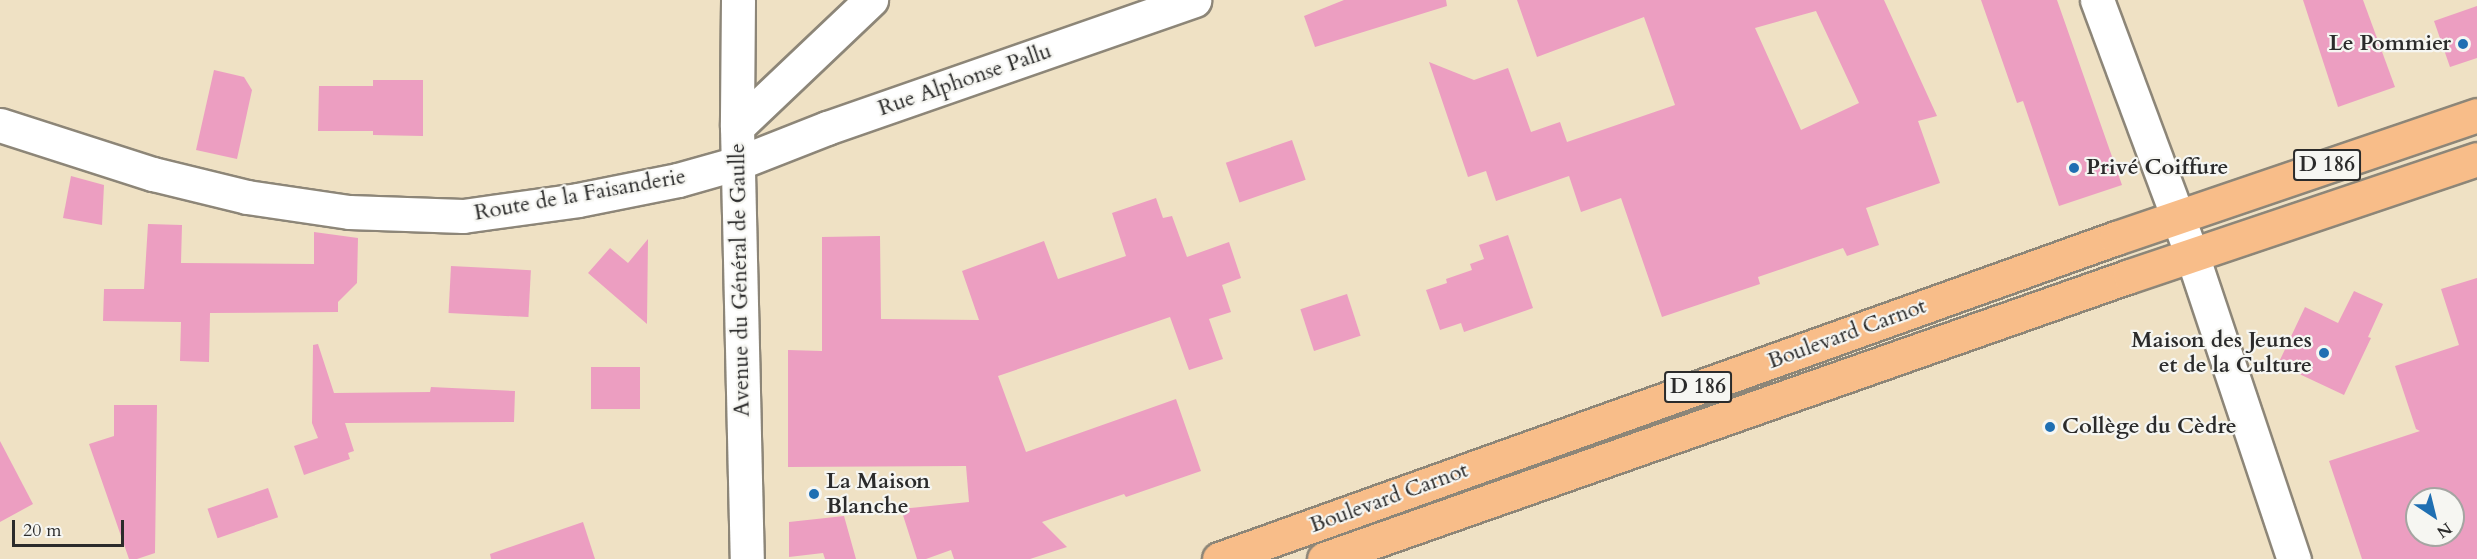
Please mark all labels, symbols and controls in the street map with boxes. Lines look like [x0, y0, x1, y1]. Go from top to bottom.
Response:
place label: Le Pommier [2329, 31, 2451, 57]
marker: Le Pommier [2456, 37, 2470, 51]
street label: Rue Alphonse Pallu [875, 38, 1055, 122]
street label: Avenue du Général de Gaulle [724, 143, 756, 417]
road number: D 186 [2292, 147, 2362, 183]
place label: Privé Coiffure [2086, 155, 2229, 181]
marker: Privé Coiffure [2067, 161, 2081, 175]
street label: Route de la Faisanderie [472, 163, 688, 227]
street label: Boulevard Carnot [1764, 293, 1930, 375]
place label: Maison des Jeunes et de la Culture [2131, 327, 2312, 378]
marker: Maison des Jeunes et de la Culture [2317, 346, 2331, 360]
road number: D 186 [1664, 369, 1732, 405]
place label: Collège du Cèdre [2062, 414, 2237, 440]
marker: Collège du Cèdre [2043, 420, 2057, 434]
street label: Boulevard Carnot [1306, 457, 1472, 539]
place label: La Maison Blanche [826, 468, 930, 520]
marker: La Maison Blanche [807, 487, 821, 501]
north arrow [2405, 487, 2465, 547]
scale bar [15, 508, 128, 546]
text: N [2432, 517, 2456, 543]
text: 20 m [23, 518, 62, 543]

